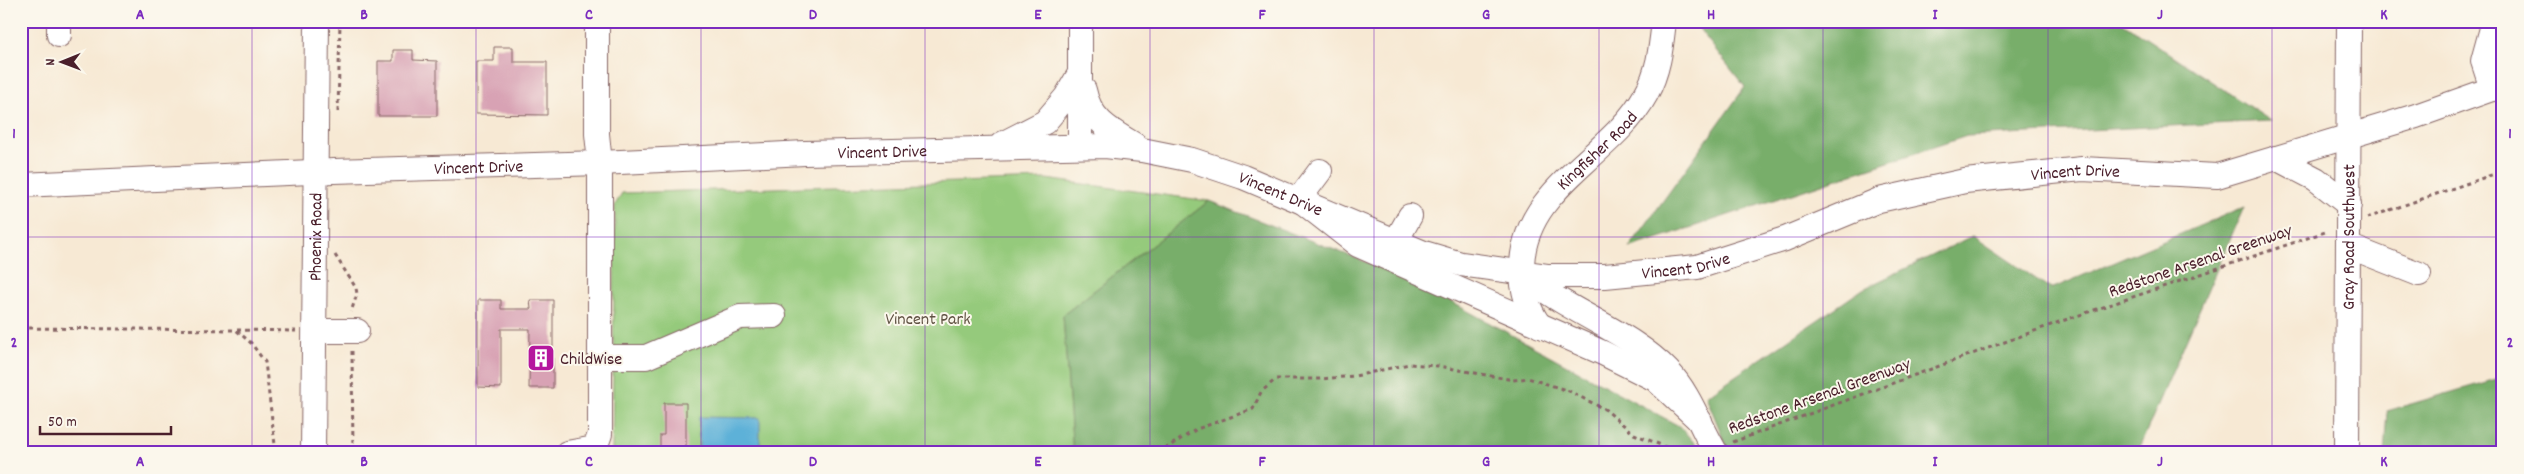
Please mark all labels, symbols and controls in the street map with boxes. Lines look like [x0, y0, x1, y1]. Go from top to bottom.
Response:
text: A [136, 4, 145, 27]
text: B [360, 4, 368, 27]
text: C [585, 4, 593, 27]
text: D [809, 4, 818, 27]
text: E [1034, 4, 1042, 27]
text: F [1258, 4, 1266, 27]
text: G [1482, 4, 1490, 27]
text: H [1707, 4, 1715, 27]
text: I [1933, 4, 1939, 27]
text: J [2157, 4, 2163, 27]
text: K [2380, 4, 2388, 27]
north arrow [38, 38, 88, 88]
text: N [41, 58, 61, 66]
street label: Kingfisher Road [1552, 107, 1645, 197]
text: 1 [12, 123, 16, 146]
text: 1 [2508, 123, 2512, 146]
street label: Vincent Drive [837, 140, 927, 167]
street label: Vincent Drive [434, 155, 524, 183]
street label: Vincent Drive [2030, 159, 2120, 189]
street label: Gray Road Southwest [2338, 164, 2363, 310]
street label: Vincent Drive [1234, 166, 1326, 224]
street label: Phoenix Road [305, 193, 330, 281]
street label: Redstone Arsenal Greenway [2106, 219, 2296, 305]
street label: Vincent Drive [1641, 247, 1734, 287]
park label: Vincent Park [885, 308, 971, 333]
text: 2 [11, 332, 18, 355]
text: 2 [2507, 332, 2514, 355]
building icon: ChildWise [526, 343, 556, 373]
place label: ChildWise [560, 348, 622, 373]
street label: Redstone Arsenal Greenway [1725, 353, 1915, 442]
scale bar [40, 404, 171, 436]
text: 50 m [48, 412, 77, 434]
text: A [136, 451, 145, 474]
text: B [360, 451, 368, 474]
text: C [585, 451, 593, 474]
text: D [809, 451, 818, 474]
text: E [1034, 451, 1042, 474]
text: F [1258, 451, 1266, 474]
text: G [1482, 451, 1490, 474]
text: H [1707, 451, 1715, 474]
text: I [1933, 451, 1939, 474]
text: J [2157, 451, 2163, 474]
text: K [2380, 451, 2388, 474]

